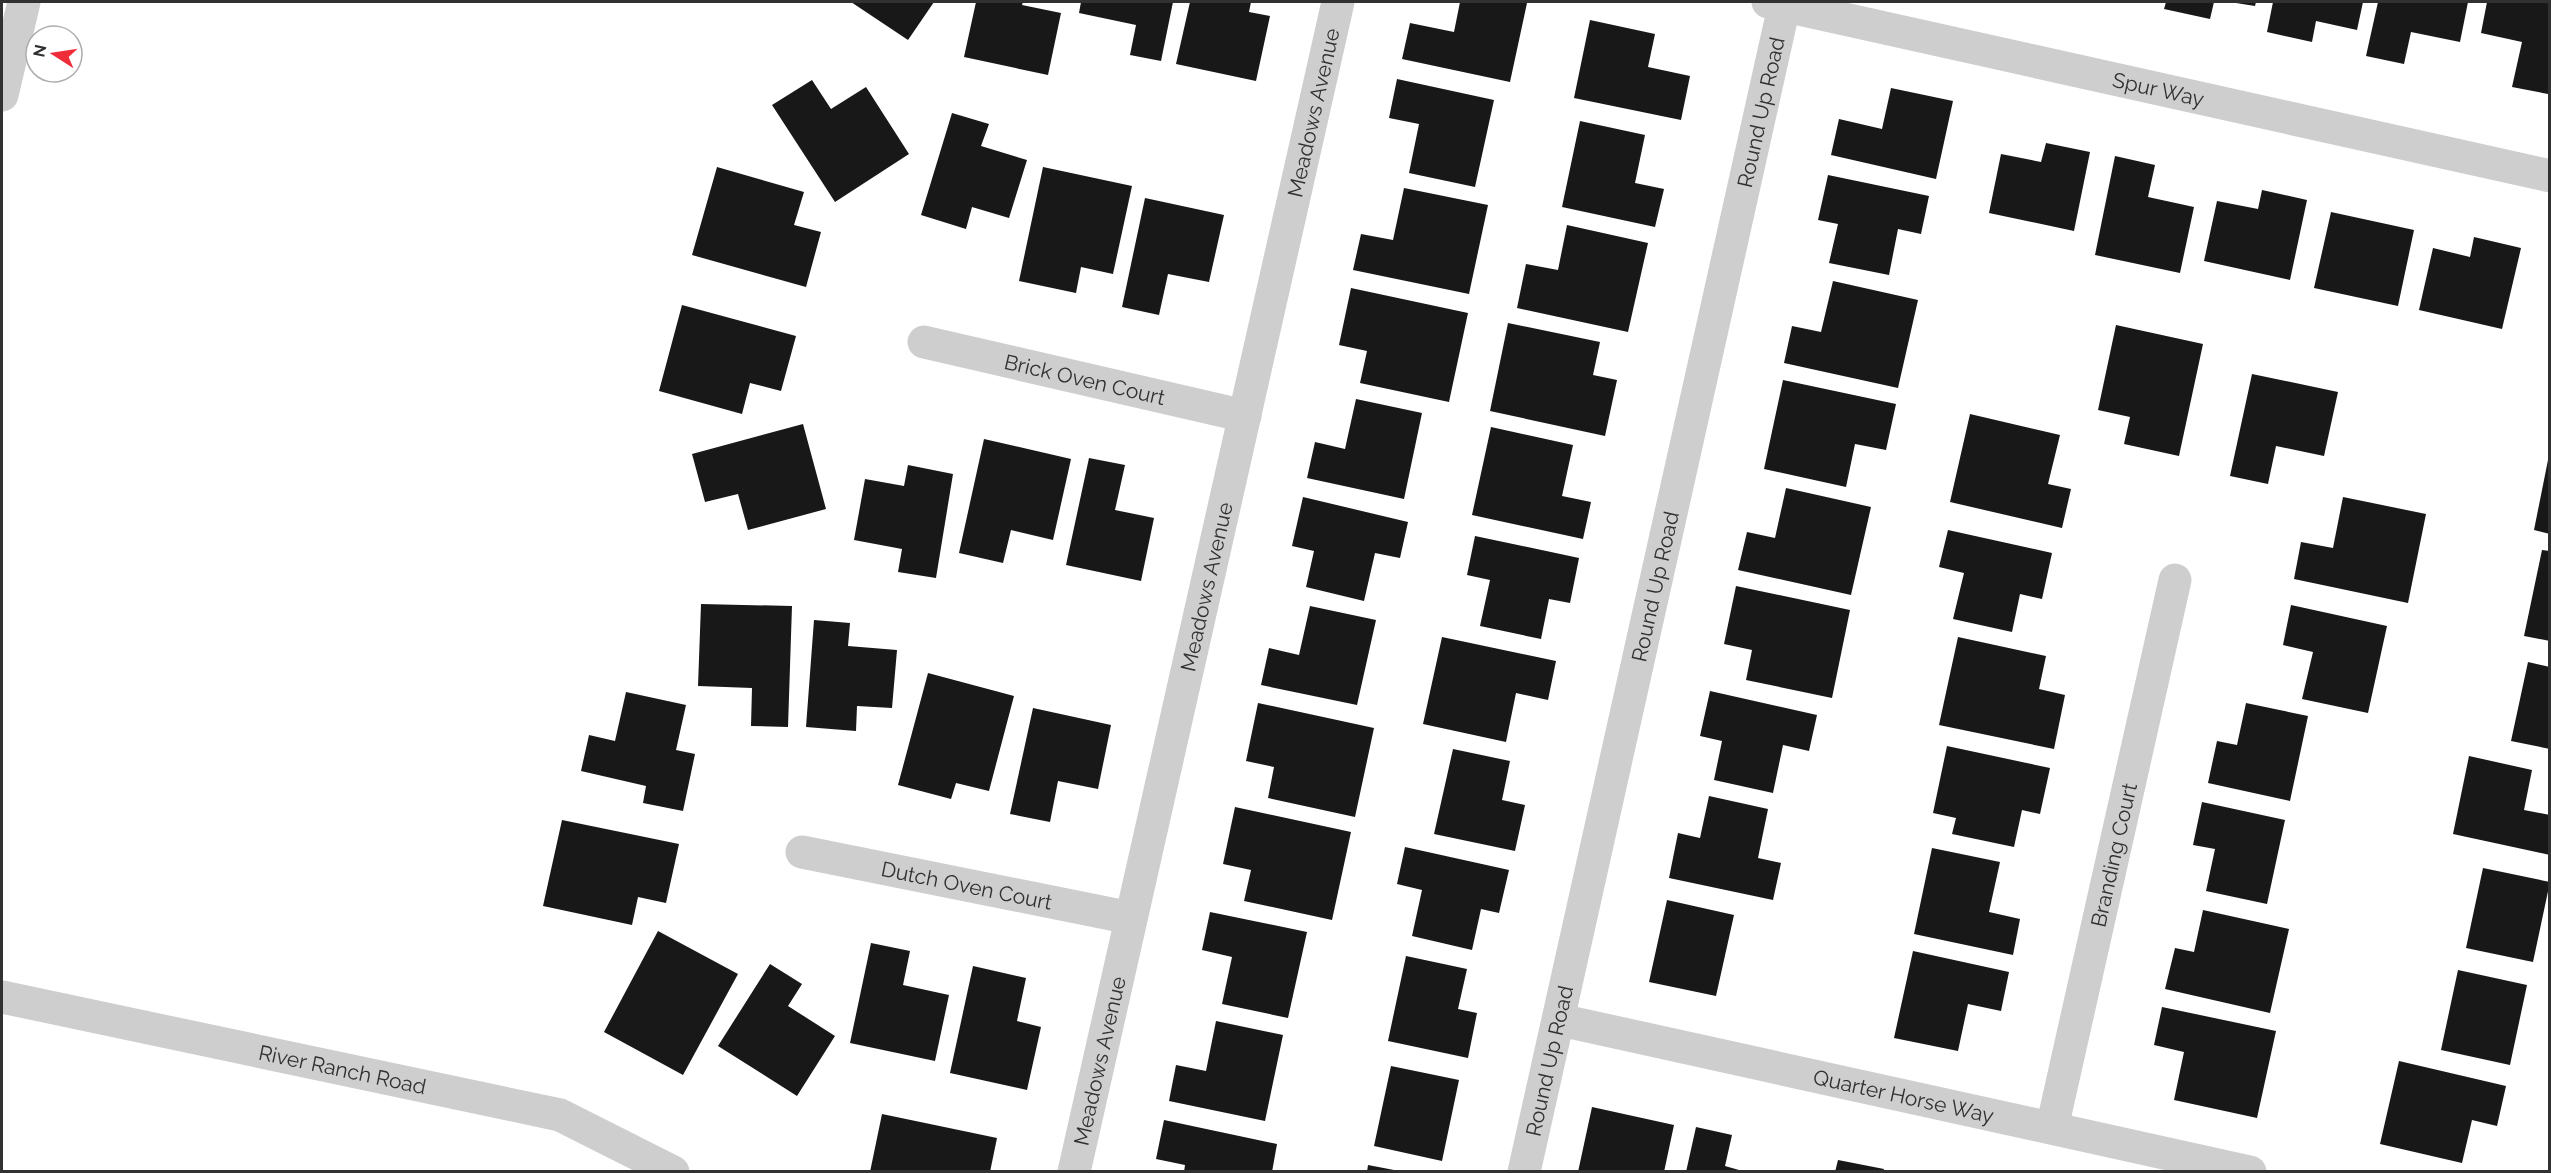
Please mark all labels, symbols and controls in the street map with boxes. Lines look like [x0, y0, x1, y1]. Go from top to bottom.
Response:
north arrow [24, 24, 84, 84]
street label: Meadows Avenue [1282, 26, 1344, 200]
street label: Round Up Road [1732, 34, 1789, 190]
text: N [29, 43, 50, 59]
street label: Spur Way [2110, 67, 2207, 111]
street label: Brick Oven Court [1002, 348, 1168, 410]
street label: Meadows Avenue [1175, 500, 1237, 674]
street label: Round Up Road [1626, 509, 1684, 664]
street label: Branding Court [2085, 780, 2142, 929]
street label: Dutch Oven Court [879, 856, 1054, 914]
street label: Meadows Avenue [1068, 974, 1130, 1148]
street label: Round Up Road [1520, 983, 1578, 1138]
street label: River Ranch Road [257, 1039, 428, 1099]
street label: Quarter Horse Way [1811, 1064, 1996, 1128]

